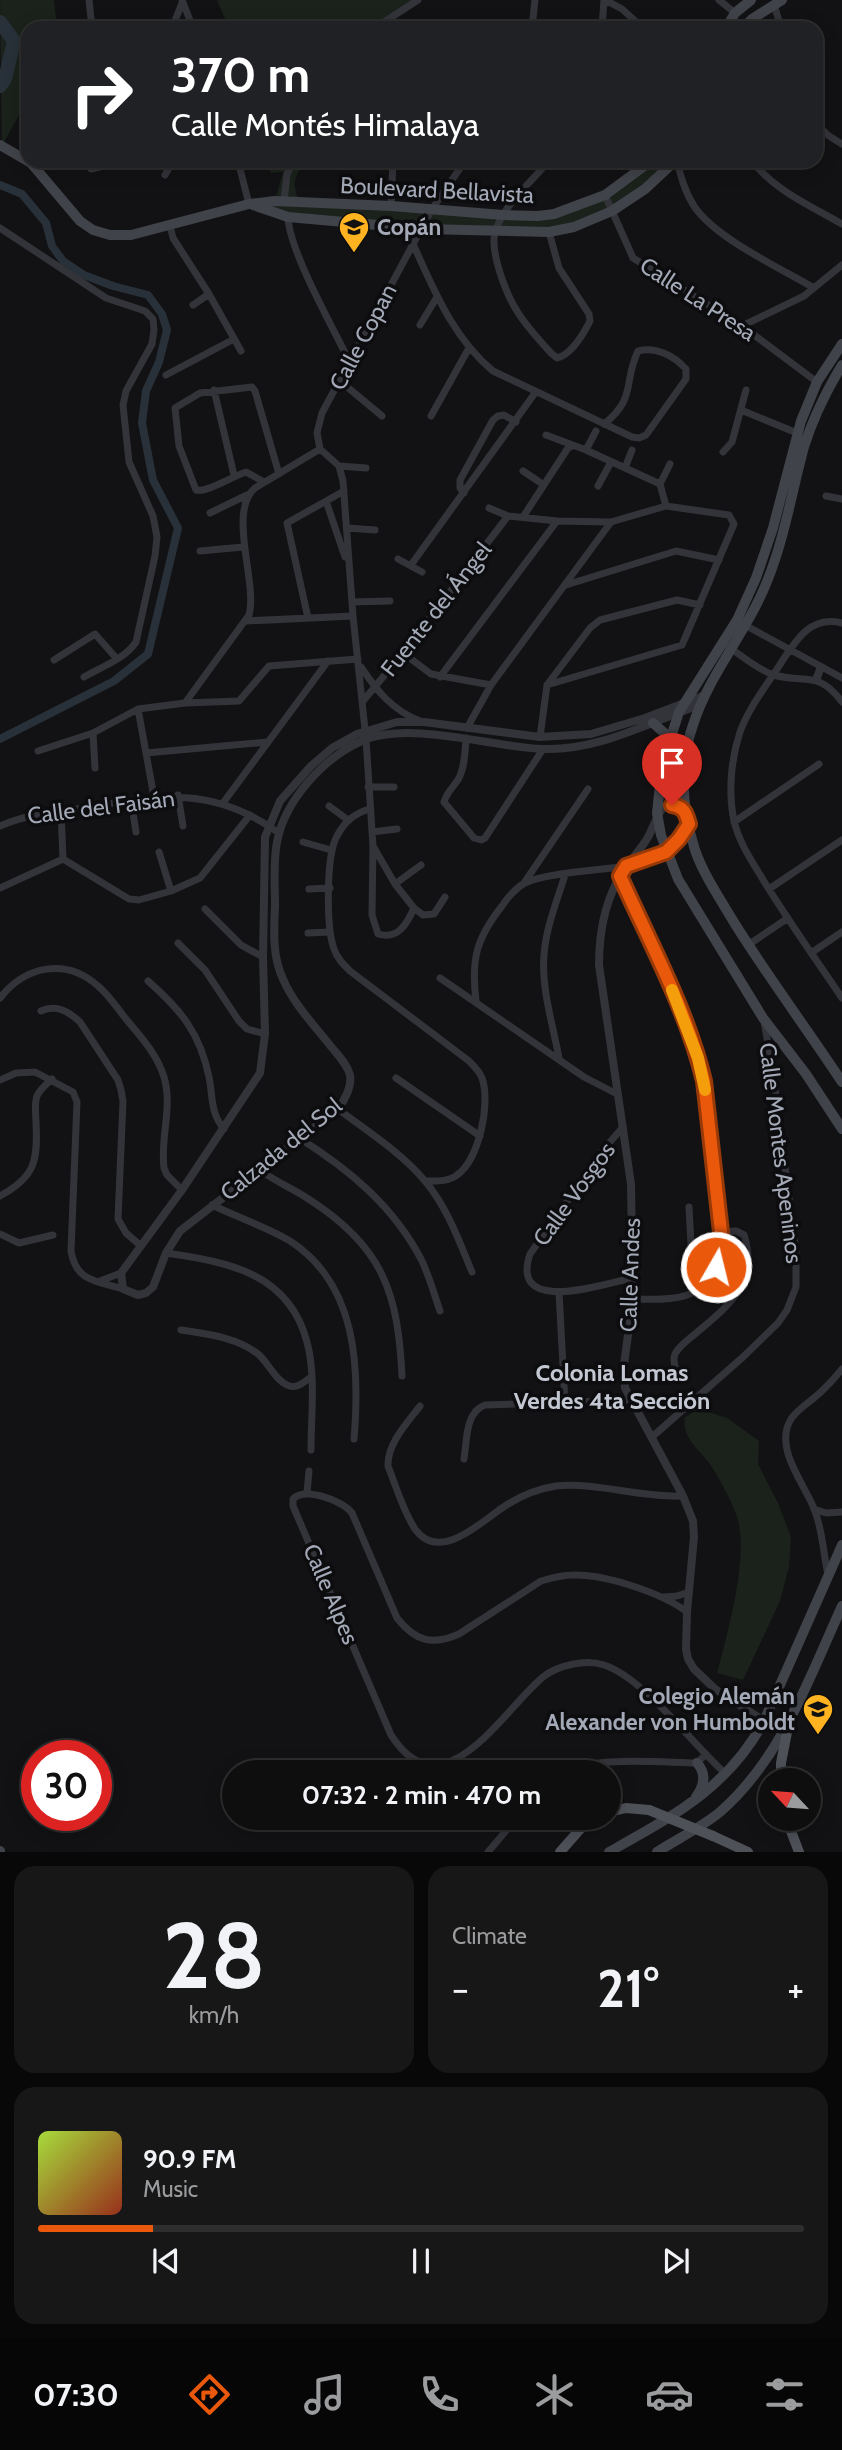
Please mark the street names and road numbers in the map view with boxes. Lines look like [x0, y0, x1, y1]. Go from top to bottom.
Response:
street label: Boulevard Bellavista [339, 171, 535, 209]
street label: Calle La Presa [635, 251, 761, 347]
street label: Calle Copan [323, 279, 403, 395]
street label: Fuente del Ángel [374, 535, 498, 682]
street label: Calle del Faisán [26, 784, 176, 830]
street label: Calle Montes Apeninos [754, 1041, 808, 1265]
street label: Calzada del Sol [215, 1091, 348, 1206]
street label: Calle Vosgos [527, 1137, 621, 1251]
street label: Calle Andes [614, 1218, 646, 1332]
street label: Calle Alpes [297, 1540, 365, 1648]

